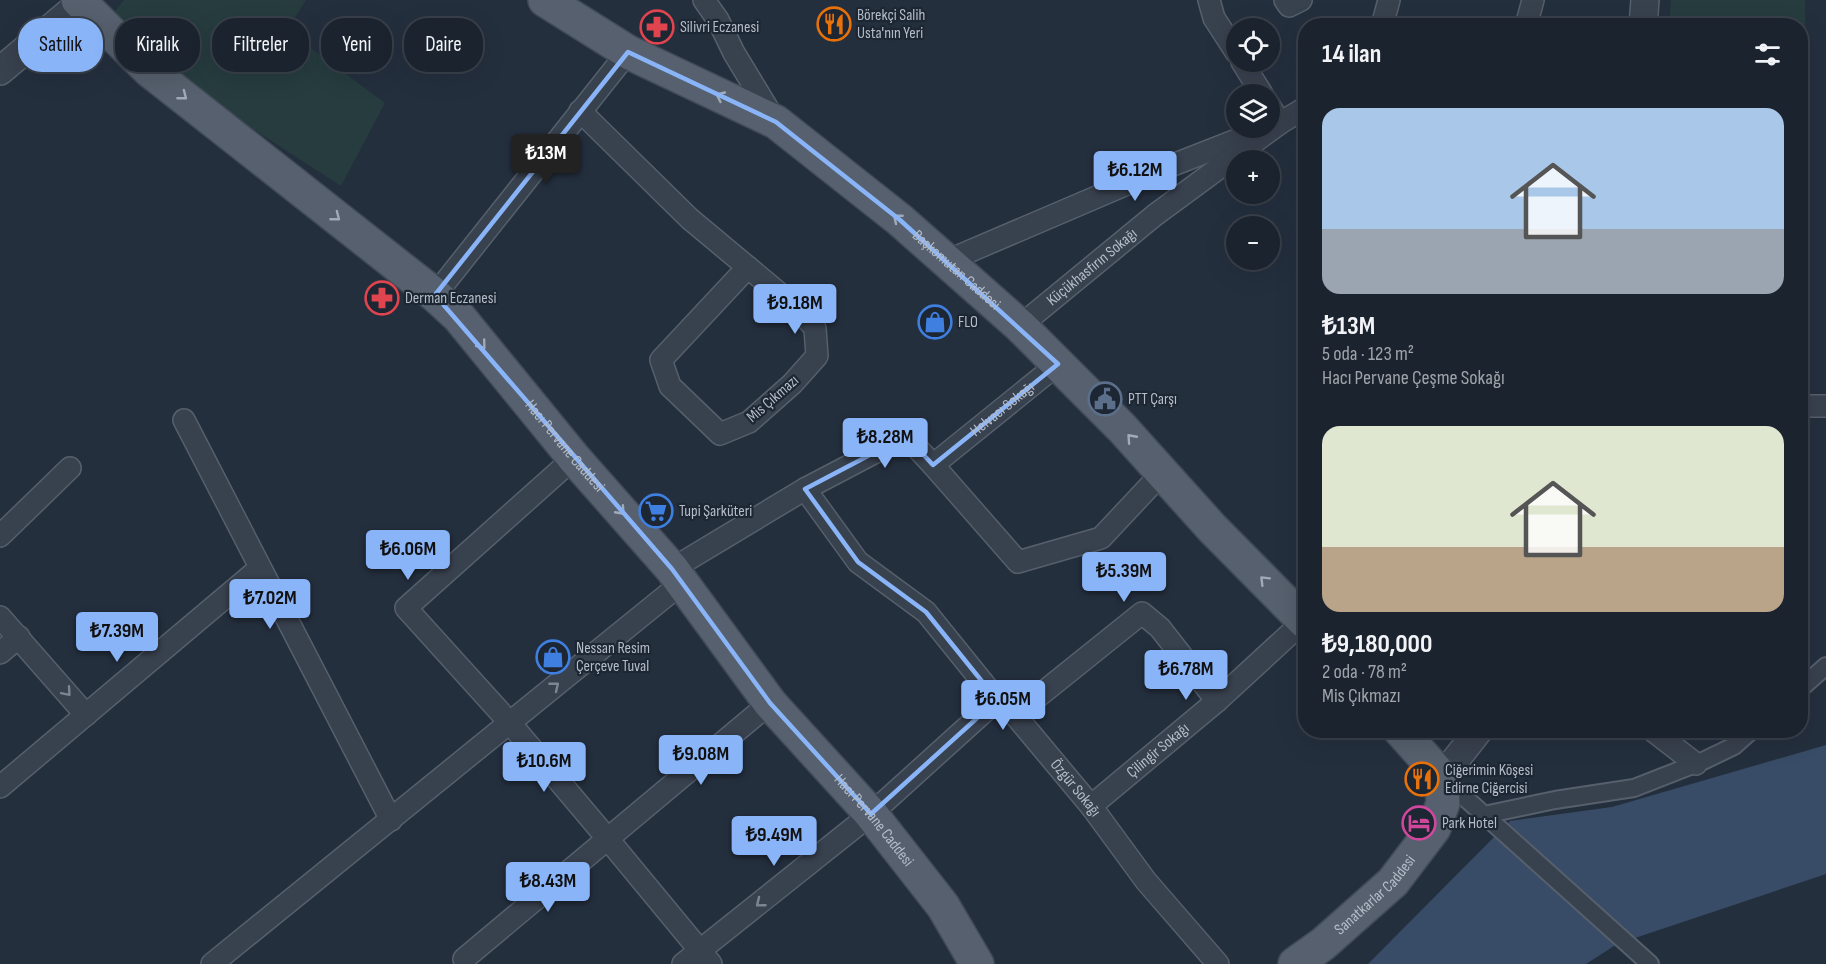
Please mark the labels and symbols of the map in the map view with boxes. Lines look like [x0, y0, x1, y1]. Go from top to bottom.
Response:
restaurant icon: Börekçi Salih Usta'nın Yeri [816, 6, 852, 42]
place label: Börekçi Salih Usta'nın Yeri [857, 6, 925, 43]
pharmacy icon: Silivri Eczanesi [639, 9, 675, 45]
place label: Silivri Eczanesi [680, 18, 759, 37]
one-way arrow [176, 89, 187, 100]
one-way arrow [716, 92, 727, 104]
pin: ₺13M [510, 134, 582, 185]
pin: ₺6.12M [1086, 151, 1184, 202]
one-way arrow [329, 209, 340, 220]
one-way arrow [893, 215, 904, 226]
street label: Küçükhasfırın Sokağı [1043, 224, 1141, 310]
street label: Başkomutan Caddesi [908, 226, 1004, 314]
pharmacy icon: Derman Eczanesi [364, 280, 400, 316]
pin: ₺9.18M [746, 284, 844, 335]
place label: Derman Eczanesi [405, 289, 496, 308]
shop icon: FLO [917, 304, 953, 340]
place label: FLO [958, 313, 978, 332]
one-way arrow [474, 339, 485, 350]
street label: Mis Çıkmazı [743, 371, 803, 427]
street label: Helvacı Sokağı [967, 377, 1038, 440]
public building icon: PTT Çarşı [1087, 381, 1123, 417]
place label: PTT Çarşı [1128, 390, 1177, 409]
street label: Hacı Pervane Caddesi [521, 396, 609, 496]
pin: ₺8.28M [836, 418, 934, 469]
one-way arrow [1127, 434, 1138, 445]
supermarket icon: Tupi Şarküteri [638, 493, 674, 529]
place label: Tupi Şarküteri [679, 502, 752, 521]
one-way arrow [613, 504, 624, 515]
pin: ₺6.06M [359, 530, 457, 581]
pin: ₺5.39M [1075, 552, 1173, 603]
one-way arrow [1260, 577, 1271, 587]
pin: ₺7.02M [221, 579, 319, 630]
pin: ₺7.39M [68, 612, 166, 663]
shop icon: Nessan Resim Çerçeve Tuval [535, 639, 571, 675]
place label: Nessan Resim Çerçeve Tuval [576, 639, 650, 676]
pin: ₺6.78M [1137, 650, 1235, 701]
pin: ₺6.05M [954, 680, 1052, 731]
one-way arrow [548, 682, 559, 693]
one-way arrow [60, 685, 71, 696]
street label: Çilingir Sokağı [1123, 719, 1193, 782]
pin: ₺9.08M [652, 735, 750, 786]
pin: ₺10.6M [495, 742, 593, 793]
street label: Özgür Sokağı [1046, 755, 1105, 820]
restaurant icon: Ciğerimin Köşesi Edirne Ciğercisi [1404, 761, 1440, 797]
place label: Ciğerimin Köşesi Edirne Ciğercisi [1445, 761, 1533, 798]
street label: Hacı Pervane Caddesi [830, 770, 918, 870]
hotel icon: Park Hotel [1401, 805, 1437, 841]
place label: Park Hotel [1442, 814, 1497, 833]
pin: ₺9.49M [725, 816, 823, 867]
street label: Sanatkarlar Caddesi [1330, 851, 1419, 939]
pin: ₺8.43M [499, 862, 597, 913]
one-way arrow [756, 896, 767, 907]

